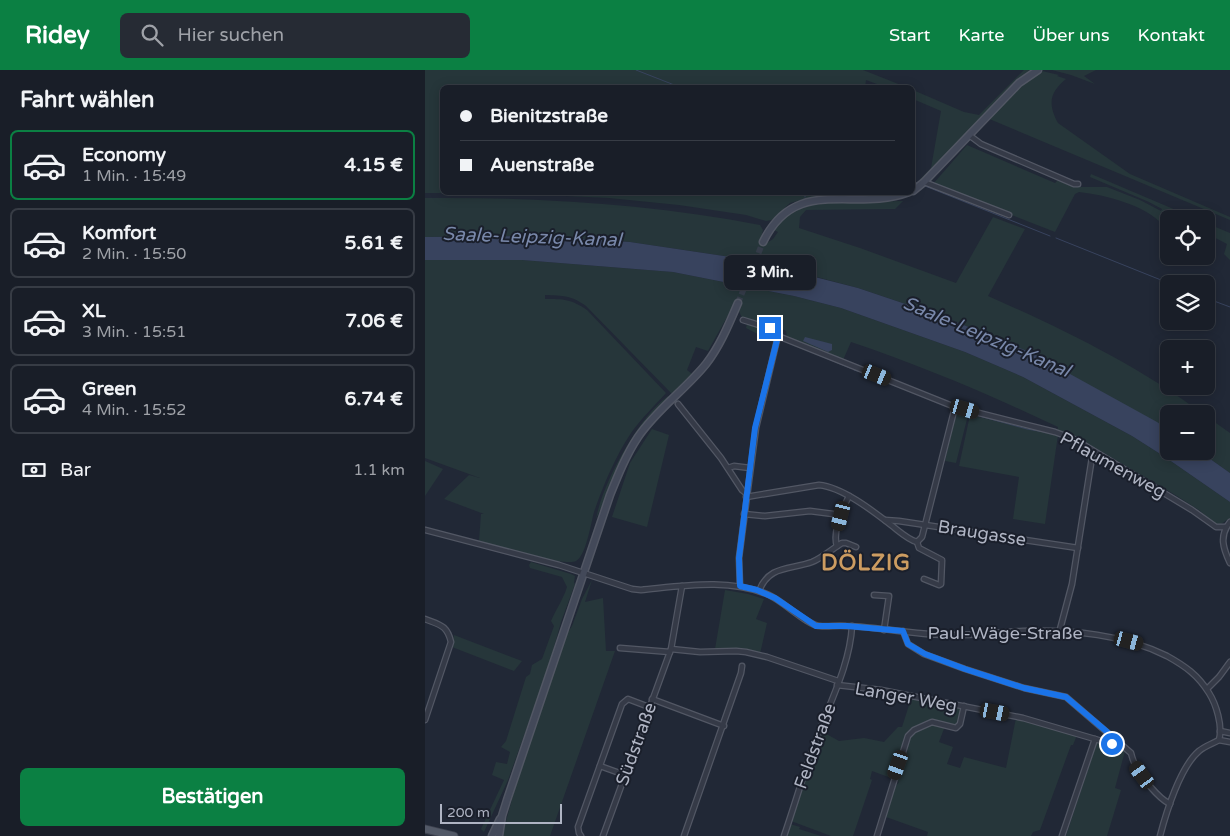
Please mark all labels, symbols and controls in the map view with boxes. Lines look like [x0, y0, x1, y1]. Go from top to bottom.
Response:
search box [120, 13, 470, 58]
text: Ridey [25, 21, 90, 50]
icon: search [138, 21, 166, 49]
text: Hier suchen [178, 24, 284, 46]
text: Start [889, 24, 930, 46]
text: Karte [958, 24, 1004, 46]
text: Über uns [1032, 24, 1110, 46]
text: Kontakt [1138, 24, 1205, 46]
text: Fahrt wählen [20, 87, 154, 113]
text: Bienitzstraße [490, 105, 608, 127]
icon: car [22, 143, 67, 188]
text: Economy [82, 144, 166, 166]
text: 4.15 € [344, 154, 403, 176]
text: Auenstraße [490, 154, 594, 176]
text: 1 Min. · 15:49 [82, 166, 186, 186]
map controls [1160, 210, 1215, 460]
button: locate [1160, 210, 1215, 265]
icon: car [22, 221, 67, 266]
text: Komfort [82, 222, 156, 244]
water label: Saale-Leipzig-Kanal [442, 223, 624, 251]
text: 5.61 € [345, 232, 403, 254]
text: 2 Min. · 15:50 [82, 244, 186, 264]
callout: 3 Min. [724, 256, 816, 290]
text: 3 Min. [746, 262, 794, 282]
button: layers [1160, 275, 1215, 330]
water label: Saale-Leipzig-Kanal [900, 292, 1075, 383]
icon: car [22, 299, 67, 344]
text: XL [82, 300, 106, 322]
text: 7.06 € [345, 310, 403, 332]
route end [759, 317, 781, 339]
text: 3 Min. · 15:51 [82, 322, 186, 342]
button: + [1160, 340, 1215, 395]
car [860, 362, 893, 388]
icon: car [22, 377, 67, 422]
text: Green [82, 378, 136, 400]
text: 6.74 € [345, 388, 403, 410]
car [948, 398, 981, 420]
text: 4 Min. · 15:52 [82, 400, 186, 420]
button: − [1160, 405, 1215, 460]
street label: Pflaumenweg [1056, 427, 1170, 503]
icon: cash [20, 456, 48, 484]
text: Bar [60, 459, 91, 481]
text: 1.1 km [353, 460, 405, 480]
car [830, 500, 851, 532]
street label: Braugasse [936, 515, 1028, 551]
district label: DÖLZIG [821, 549, 911, 576]
street label: Paul-Wäge-Straße [927, 622, 1083, 644]
car [1112, 630, 1145, 652]
street label: Langer Weg [853, 677, 959, 717]
street label: Südstraße [611, 699, 661, 789]
street label: Feldstraße [789, 700, 841, 792]
car [978, 702, 1011, 722]
route start [1101, 733, 1123, 755]
car [886, 748, 909, 782]
car [1127, 758, 1156, 792]
button: Bestätigen [20, 768, 405, 826]
scale bar [440, 801, 563, 824]
text: 200 m [447, 804, 490, 821]

